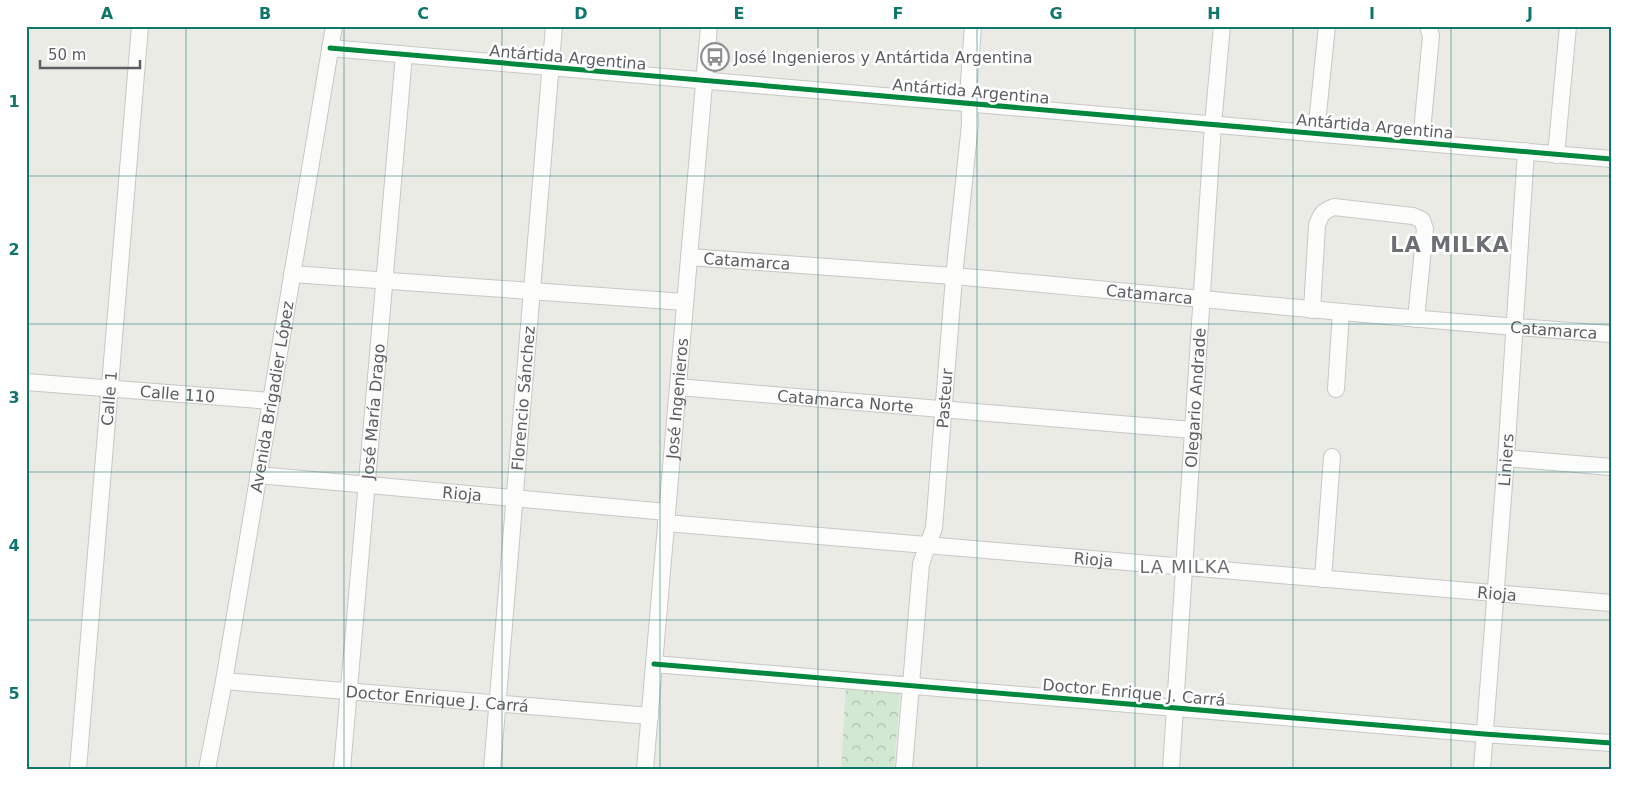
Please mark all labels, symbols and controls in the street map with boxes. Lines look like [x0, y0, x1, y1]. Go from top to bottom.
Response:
text: A [101, 4, 114, 23]
text: B [259, 4, 271, 23]
text: C [417, 4, 429, 23]
text: D [574, 4, 588, 23]
text: E [734, 4, 744, 23]
text: F [893, 4, 903, 23]
text: G [1049, 4, 1063, 23]
text: H [1207, 4, 1221, 23]
text: I [1369, 4, 1375, 23]
text: J [1526, 4, 1533, 23]
scale bar [40, 38, 140, 70]
street label: Antártida Argentina [489, 41, 647, 74]
bus stop icon: José Ingenieros y Antártida Argentina [700, 42, 730, 72]
text: 50 m [48, 46, 86, 64]
place label: José Ingenieros y Antártida Argentina [733, 48, 1033, 67]
street label: Antártida Argentina [892, 75, 1050, 108]
text: 1 [8, 92, 20, 111]
street label: Antártida Argentina [1296, 110, 1454, 143]
district label: LA MILKA [1390, 233, 1510, 257]
text: 2 [8, 240, 20, 259]
street label: Catamarca [703, 249, 791, 274]
street label: Catamarca [1105, 281, 1194, 308]
street label: Avenida Brigadier López [247, 299, 298, 494]
street label: Catamarca [1510, 318, 1598, 343]
street label: Florencio Sánchez [508, 325, 539, 471]
street label: Olegario Andrade [1182, 327, 1210, 468]
street label: José Ingenieros [663, 337, 692, 461]
street label: José María Drago [358, 343, 389, 481]
street label: Pasteur [933, 367, 957, 429]
street label: Calle 1 [98, 370, 121, 427]
street label: Calle 110 [139, 382, 216, 407]
street label: Catamarca Norte [776, 386, 914, 417]
text: 3 [8, 388, 20, 407]
street label: Liniers [1495, 433, 1518, 487]
street label: Rioja [442, 483, 483, 505]
text: 4 [8, 536, 20, 555]
street label: Rioja [1073, 549, 1114, 571]
district label: LA MILKA [1139, 556, 1231, 577]
street label: Rioja [1476, 583, 1518, 605]
street label: Doctor Enrique J. Carrá [1042, 675, 1226, 710]
street label: Doctor Enrique J. Carrá [345, 682, 530, 716]
text: 5 [8, 684, 20, 703]

